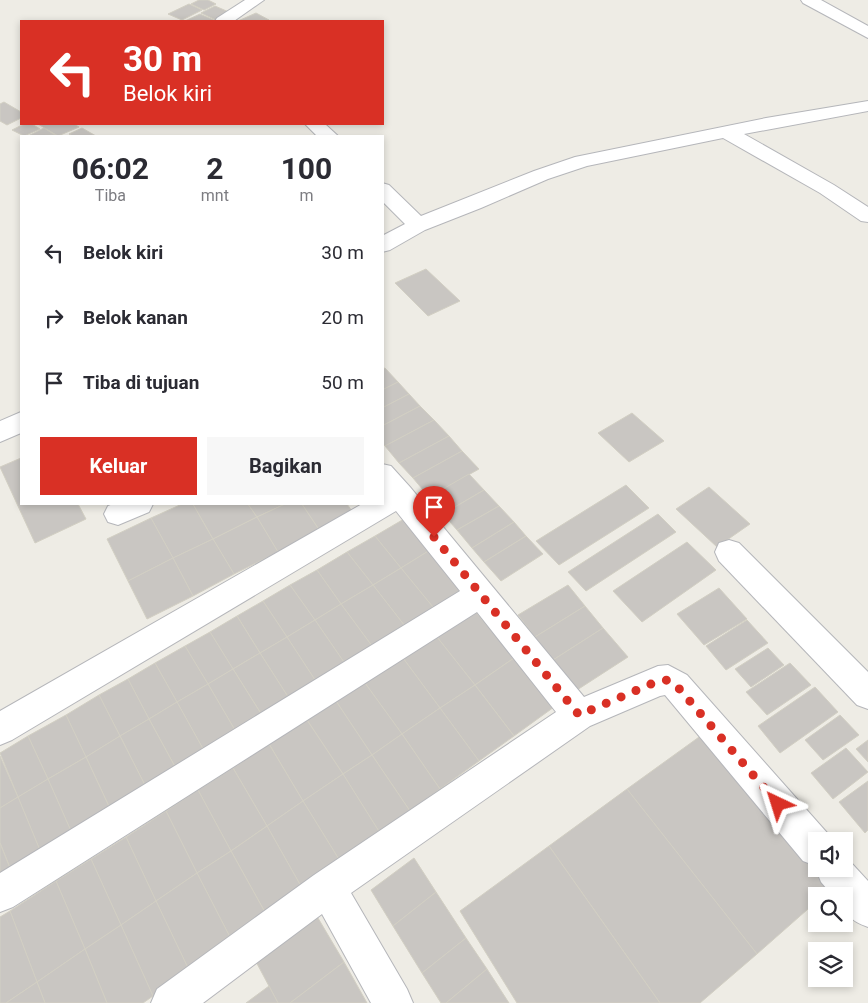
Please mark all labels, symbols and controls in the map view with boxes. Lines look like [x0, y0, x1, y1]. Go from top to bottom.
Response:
text: 30 m [123, 39, 202, 80]
icon: left [40, 40, 105, 105]
text: Belok kiri [123, 81, 212, 106]
text: 06:02 [72, 151, 149, 186]
text: 2 [206, 151, 223, 186]
text: 100 [281, 151, 332, 186]
text: Tiba [95, 186, 126, 205]
text: mnt [201, 186, 229, 205]
text: m [299, 186, 313, 205]
icon: left [40, 239, 68, 267]
text: Belok kiri [83, 241, 163, 264]
text: 30 m [321, 241, 364, 264]
icon: right [40, 304, 68, 332]
text: Belok kanan [83, 306, 188, 329]
text: 20 m [321, 306, 364, 329]
icon: arrive [40, 369, 68, 397]
text: Tiba di tujuan [83, 371, 199, 394]
text: 50 m [321, 371, 364, 394]
button: Keluar [40, 437, 197, 495]
button: Bagikan [207, 437, 364, 495]
pin [413, 486, 455, 537]
icon: arrive [420, 493, 448, 521]
position arrow [751, 777, 803, 829]
map controls [808, 832, 853, 987]
button: sound [808, 832, 853, 877]
button: search [808, 887, 853, 932]
button: layers [808, 942, 853, 987]

